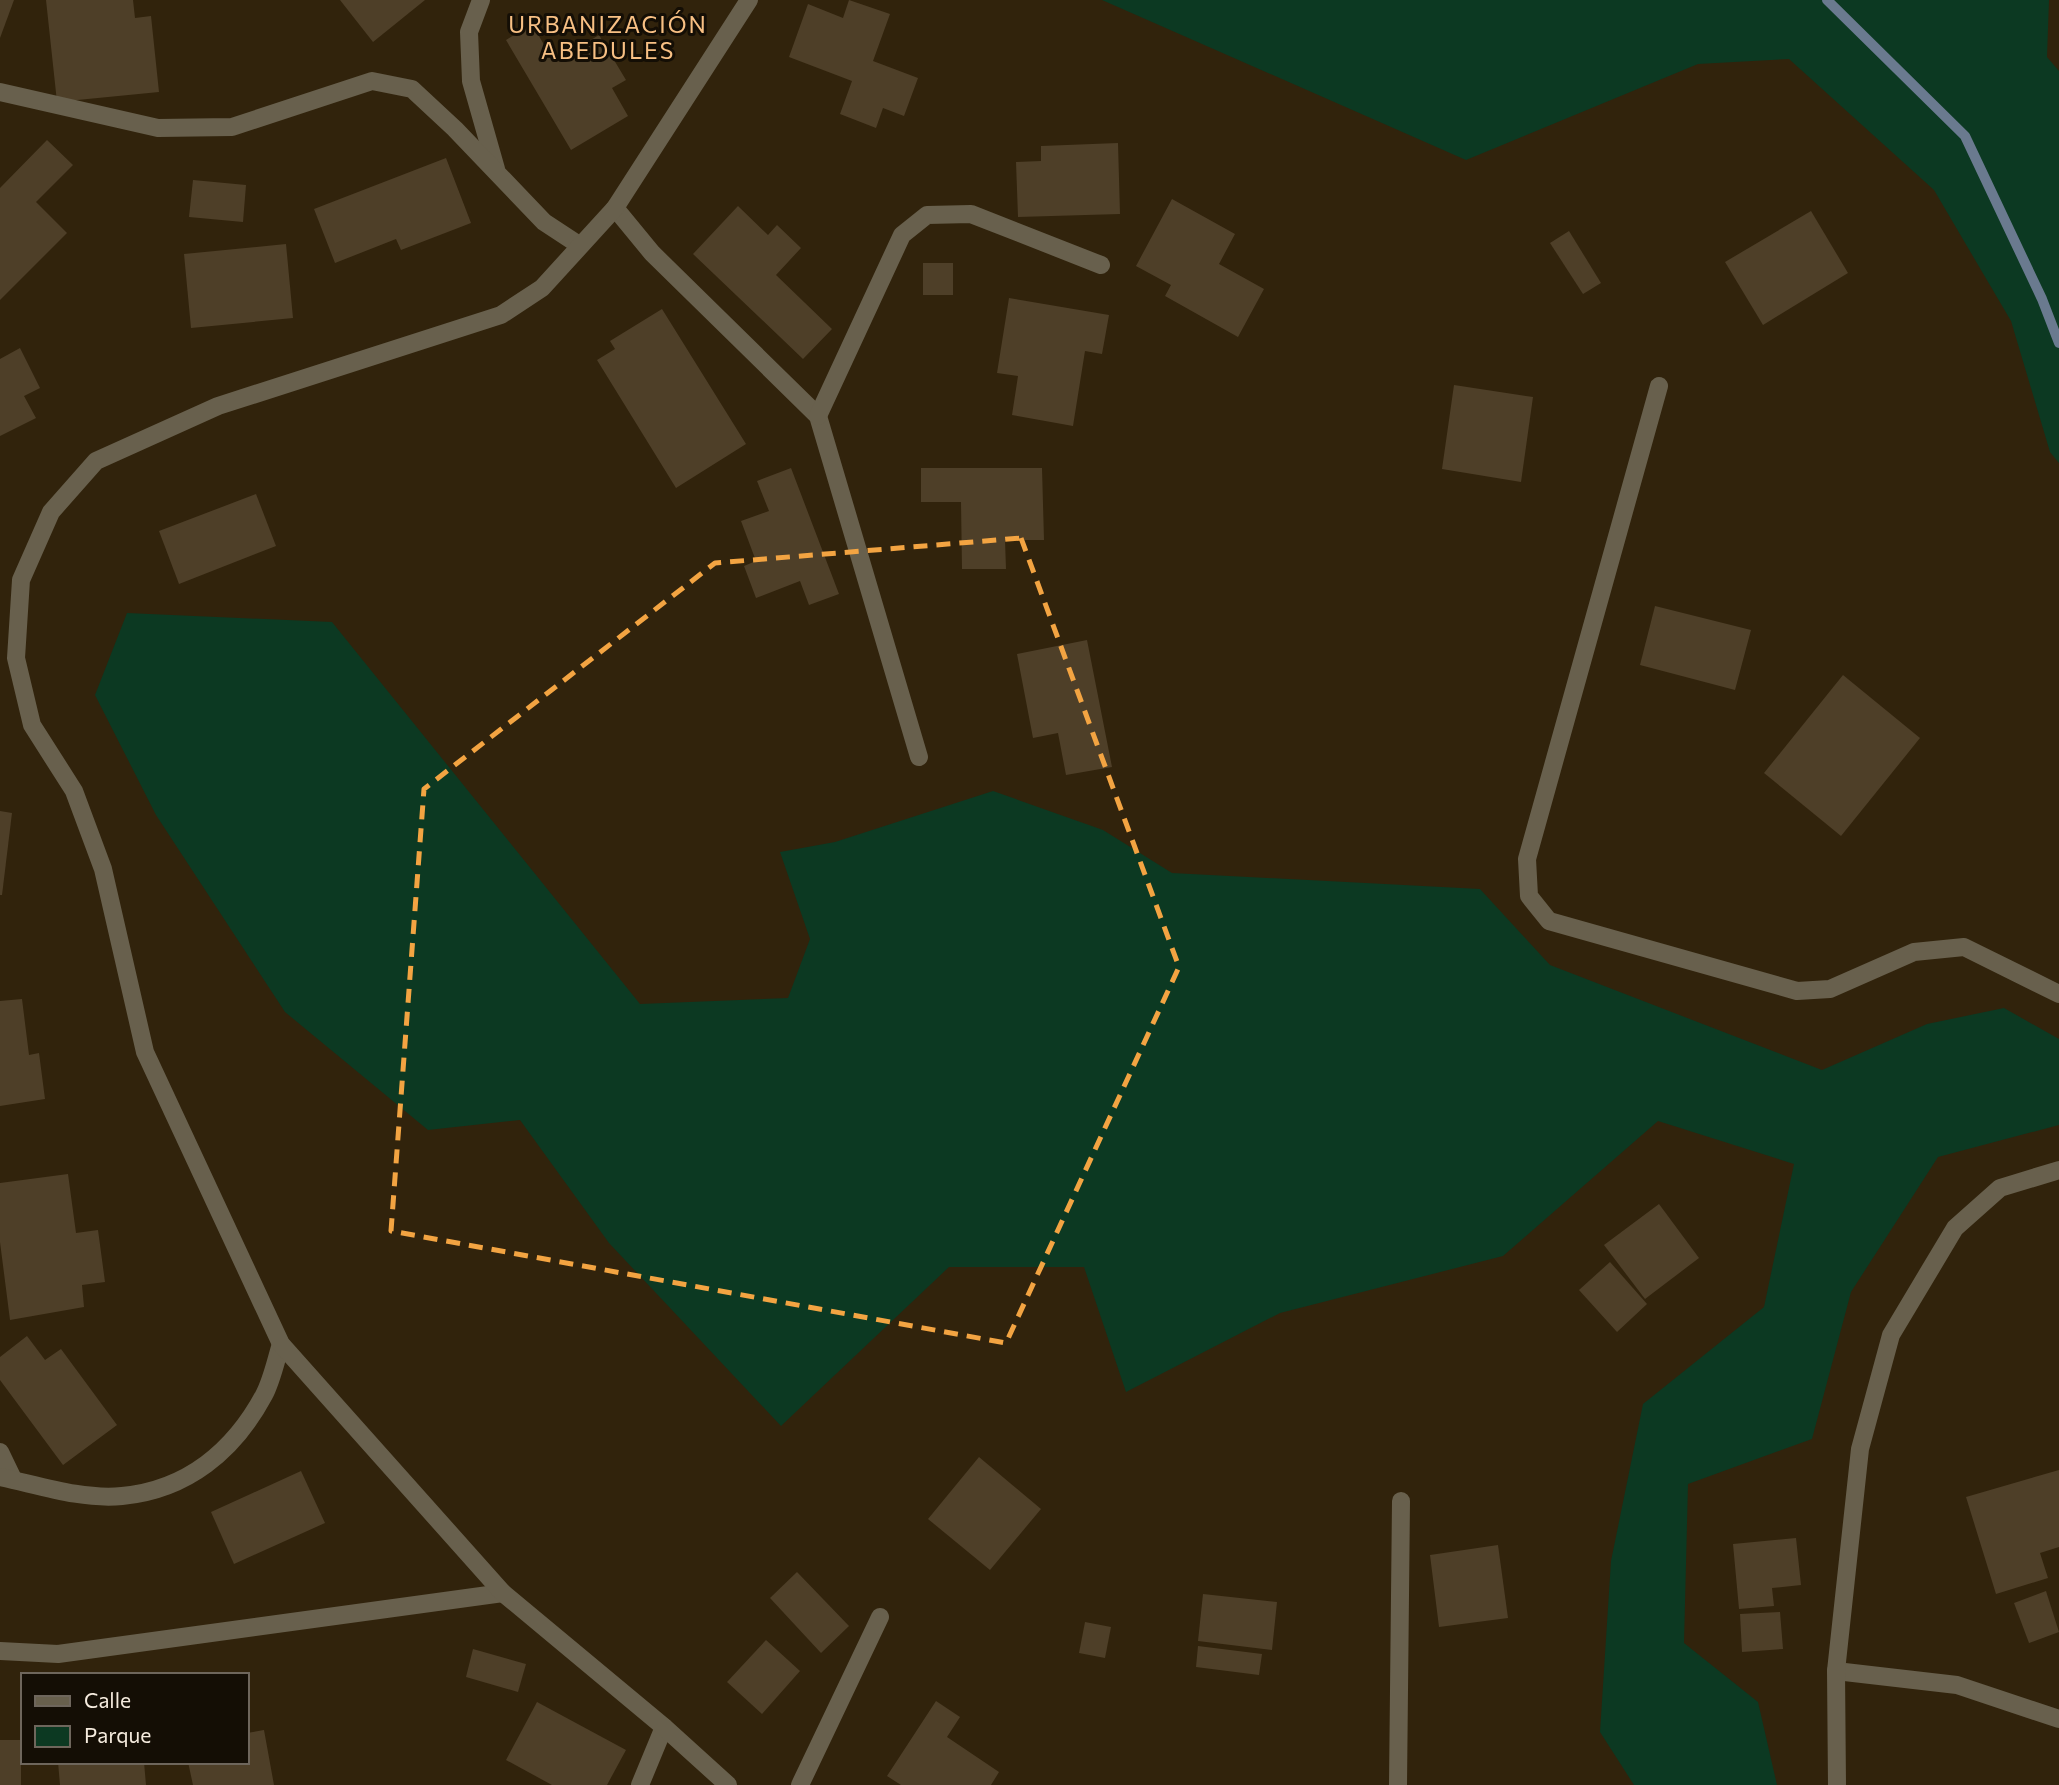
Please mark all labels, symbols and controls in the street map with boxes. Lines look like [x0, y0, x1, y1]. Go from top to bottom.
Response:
district label: URBANIZACIÓN ABEDULES [508, 10, 708, 64]
legend [21, 1673, 248, 1764]
text: Calle [84, 1687, 131, 1712]
text: Parque [84, 1722, 151, 1747]

